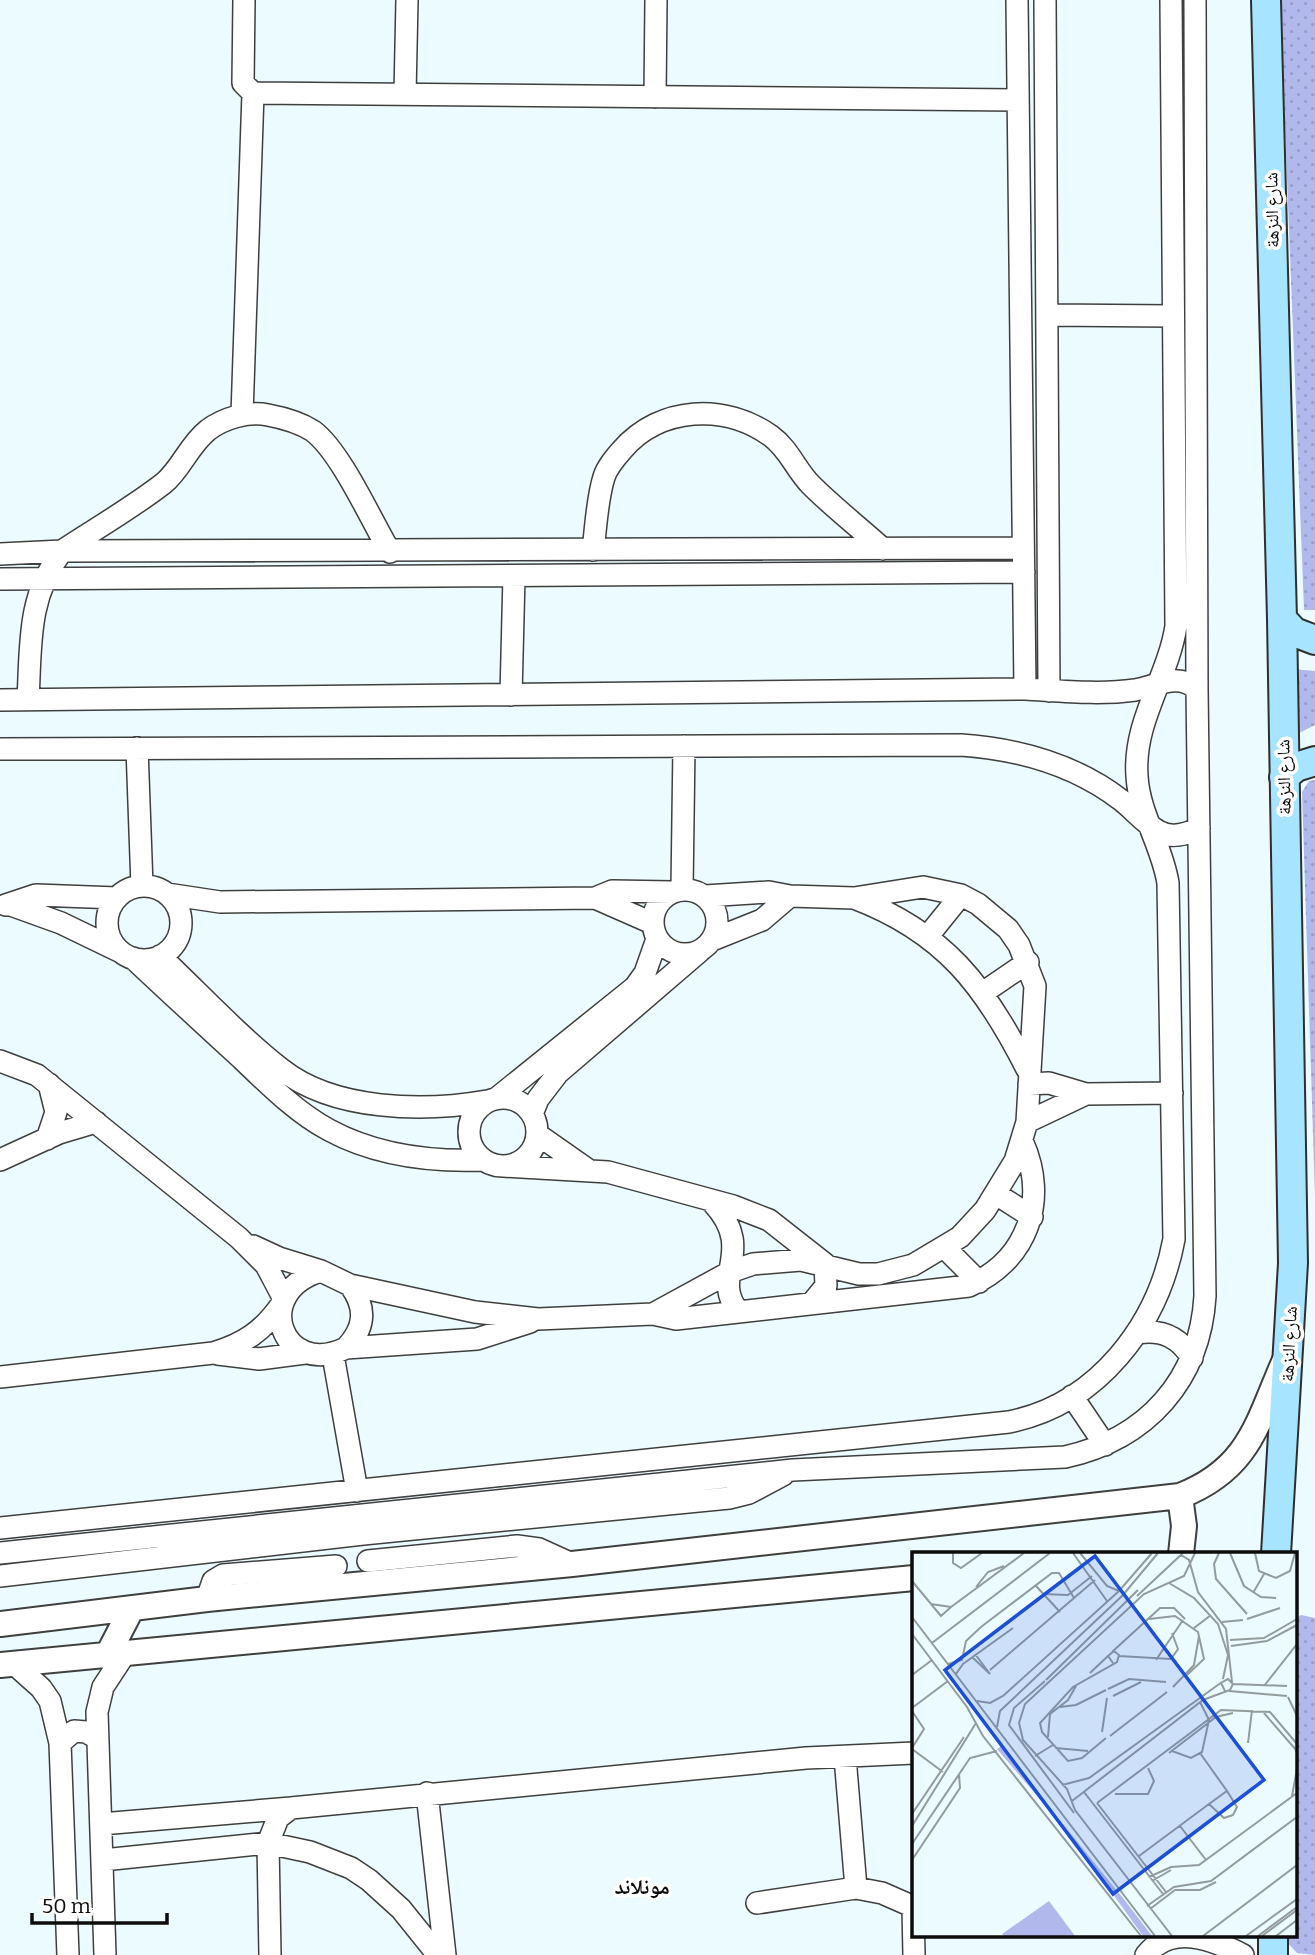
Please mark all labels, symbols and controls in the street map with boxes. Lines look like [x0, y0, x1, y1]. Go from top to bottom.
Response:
street label: شارع النزهة [1260, 172, 1284, 248]
street label: شارع النزهة [1272, 739, 1296, 815]
street label: شارع النزهة [1276, 1306, 1302, 1382]
inset map [912, 1552, 1298, 1938]
district label: مونلاند [614, 1874, 670, 1900]
scale bar [32, 1882, 166, 1926]
text: 50 m [42, 1893, 91, 1919]

